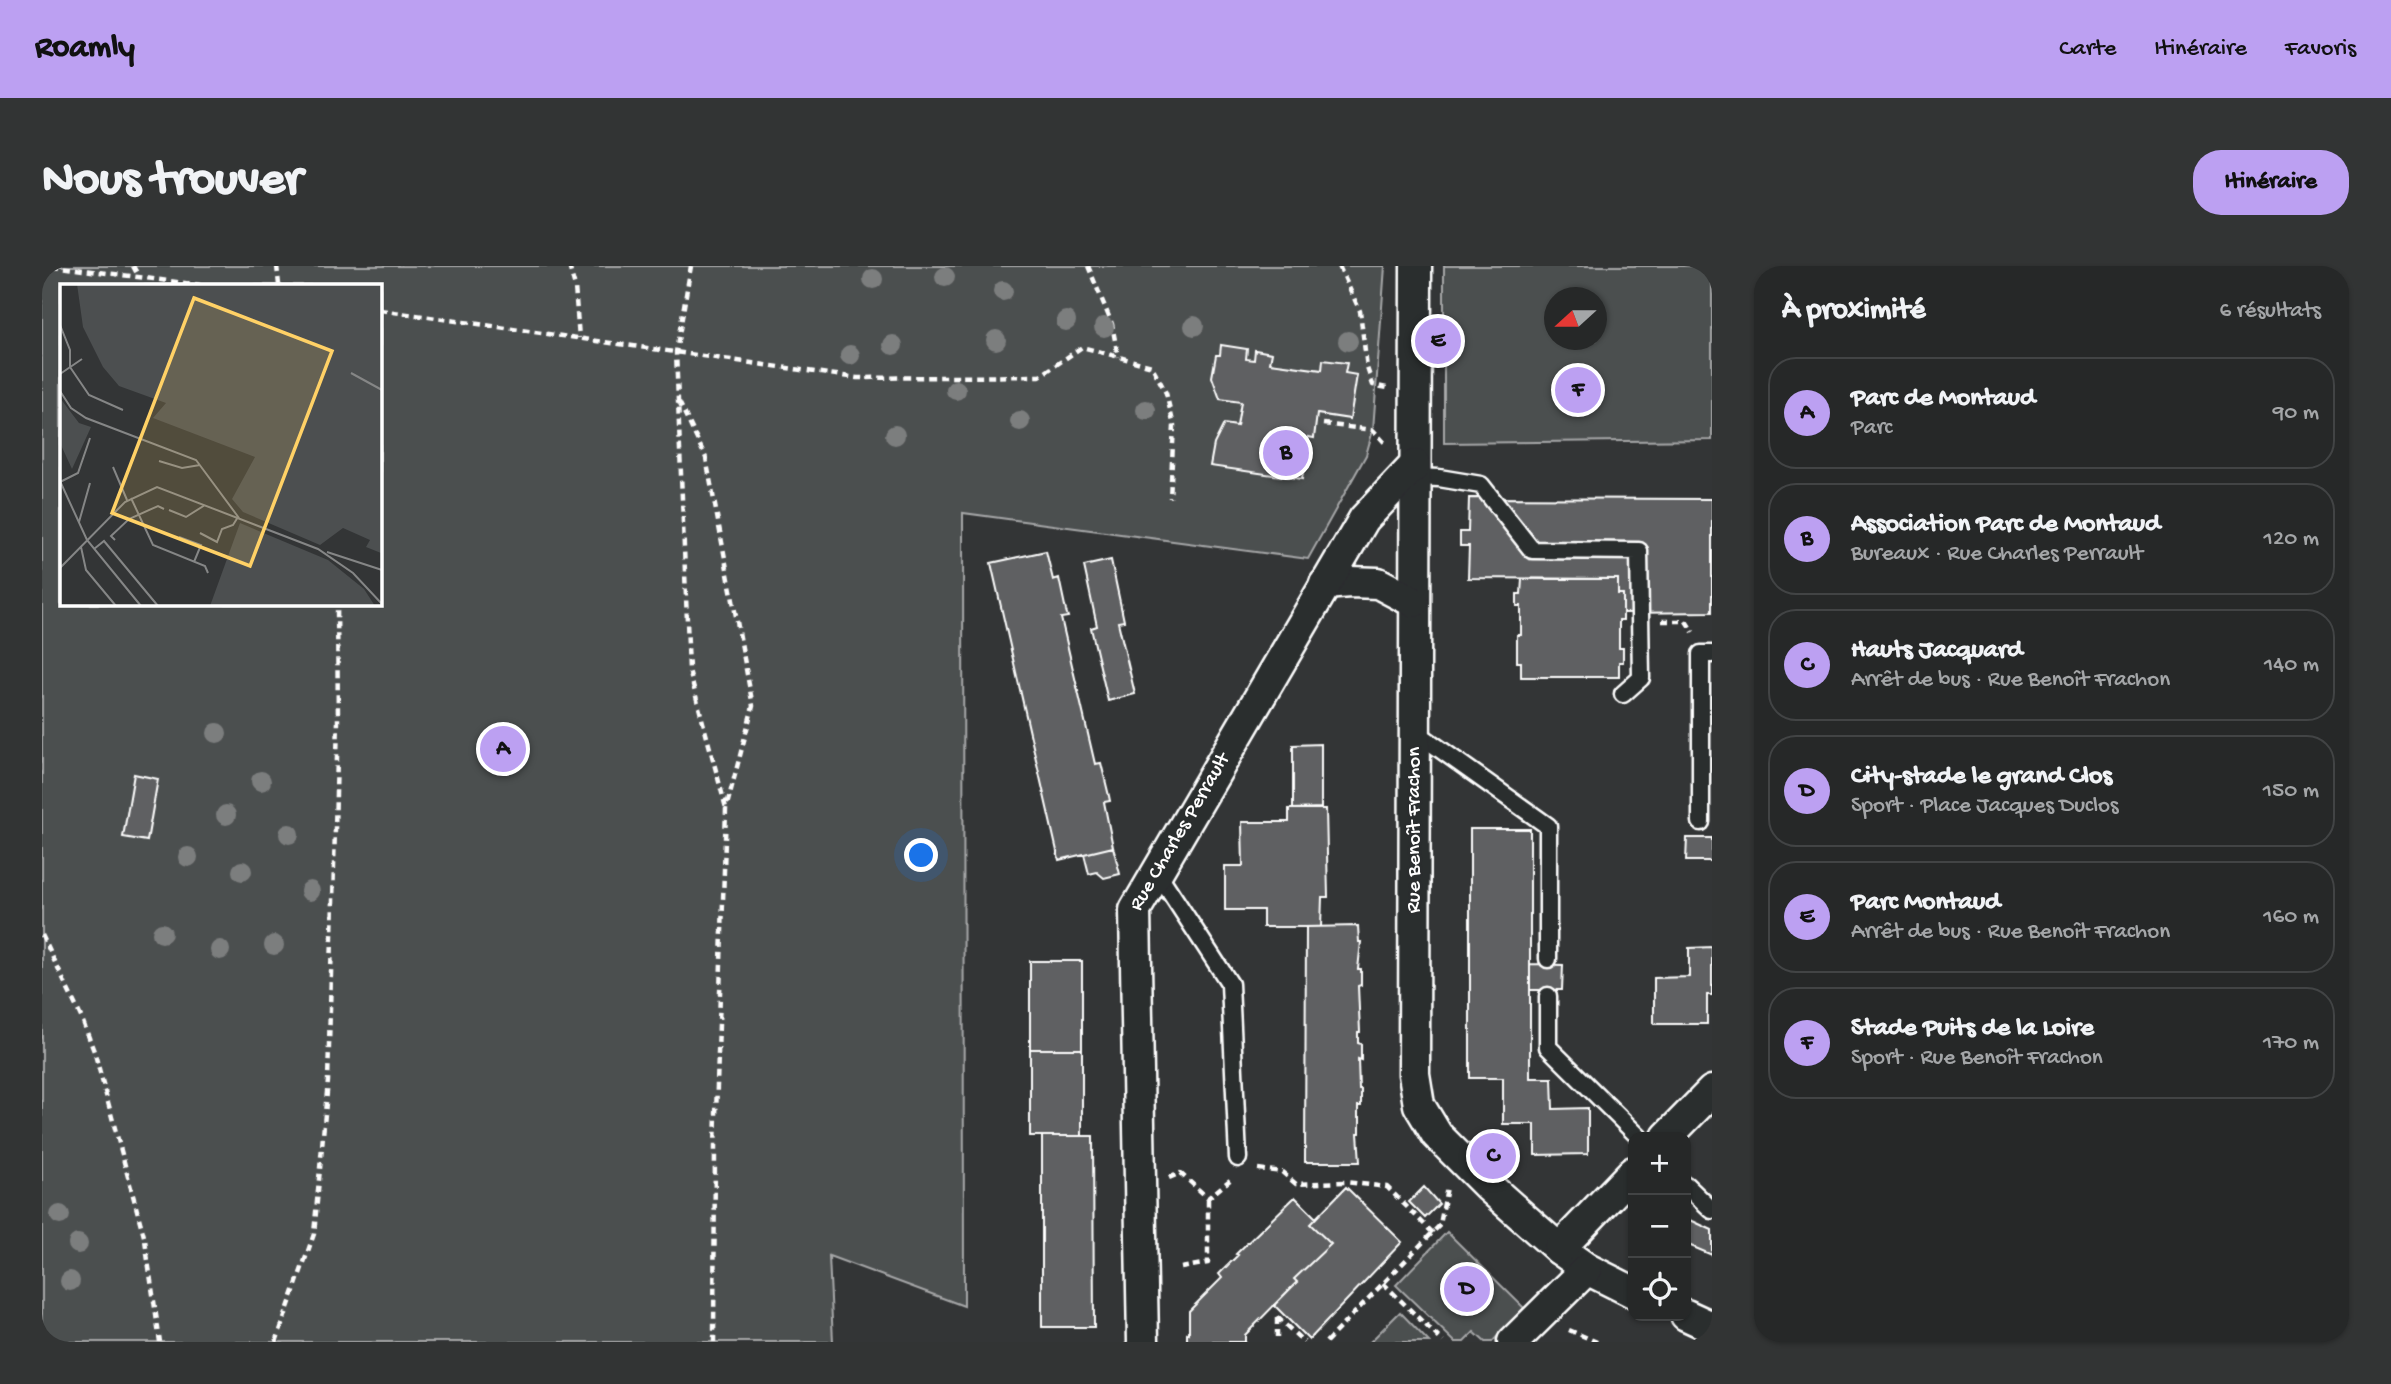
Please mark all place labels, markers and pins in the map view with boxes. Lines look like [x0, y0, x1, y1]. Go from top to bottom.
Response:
pin: E [1415, 315, 1461, 367]
pin: F [1555, 364, 1601, 416]
pin: B [1263, 427, 1309, 479]
pin: A [480, 723, 526, 775]
pin: C [1470, 1130, 1516, 1182]
pin: D [1444, 1263, 1490, 1315]

